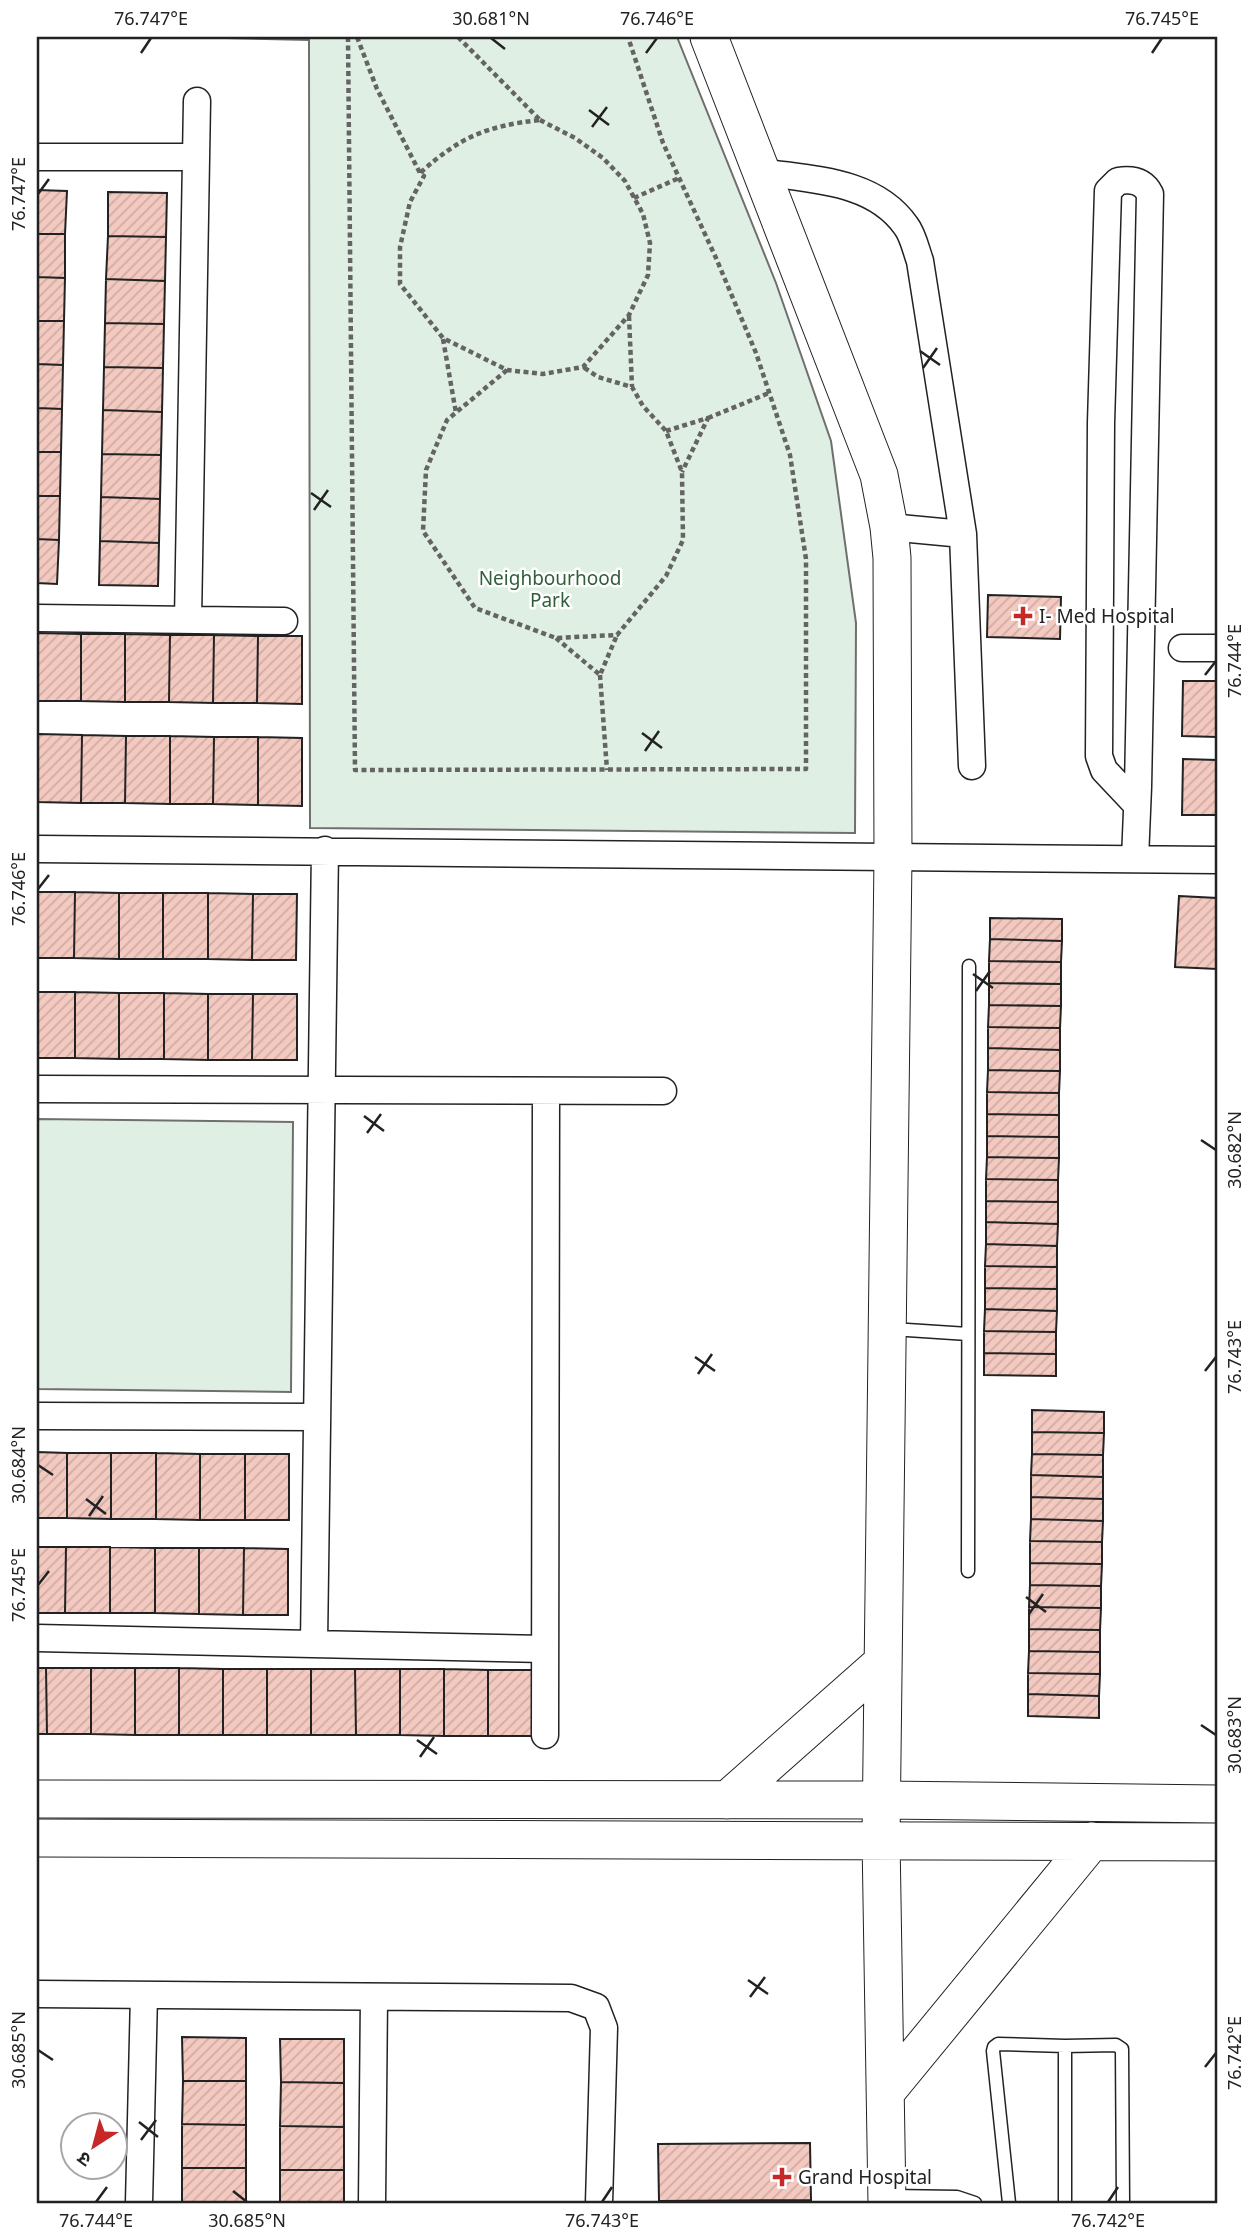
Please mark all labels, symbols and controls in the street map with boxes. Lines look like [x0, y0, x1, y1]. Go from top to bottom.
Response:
text: 76.747°E [114, 6, 188, 30]
text: 30.681°N [452, 6, 530, 30]
text: 76.746°E [620, 6, 694, 30]
text: 76.745°E [1125, 6, 1199, 30]
text: 76.747°E [6, 157, 30, 231]
park label: Neighbourhood Park [479, 565, 621, 613]
place label: I- Med Hospital [1039, 603, 1175, 629]
marker: I- Med Hospital [1013, 606, 1033, 626]
text: 76.744°E [1222, 624, 1246, 698]
text: 76.746°E [6, 852, 30, 926]
text: 30.682°N [1222, 1111, 1246, 1189]
text: 76.743°E [1222, 1320, 1246, 1394]
text: 30.684°N [6, 1426, 30, 1504]
text: 76.745°E [6, 1548, 30, 1622]
text: 30.683°N [1222, 1696, 1246, 1774]
text: 30.685°N [6, 2011, 30, 2089]
text: 76.742°E [1222, 2016, 1246, 2090]
north arrow [60, 2110, 130, 2180]
text: उ [71, 2145, 96, 2174]
place label: Grand Hospital [798, 2164, 932, 2190]
marker: Grand Hospital [772, 2167, 792, 2187]
text: 76.744°E [59, 2208, 133, 2232]
text: 30.685°N [208, 2208, 286, 2232]
text: 76.743°E [565, 2208, 639, 2232]
text: 76.742°E [1071, 2208, 1145, 2232]

